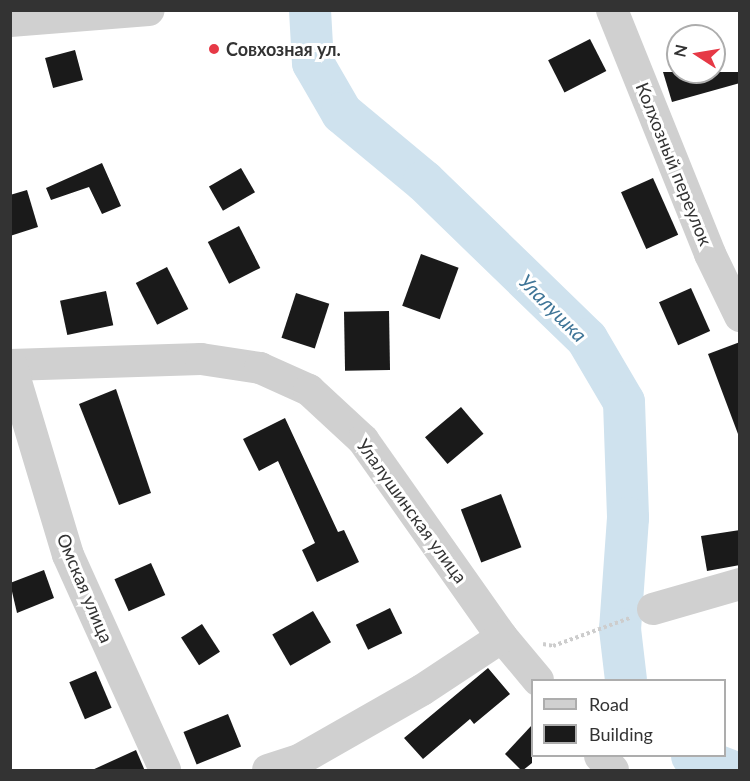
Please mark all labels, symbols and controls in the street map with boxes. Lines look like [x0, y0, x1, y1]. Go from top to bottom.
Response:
north arrow [666, 24, 726, 84]
place label: Совхозная ул. [226, 38, 341, 60]
marker: Совхозная ул. [207, 42, 221, 56]
text: N [669, 43, 690, 59]
street label: Колхозный переулок [631, 79, 717, 249]
water label: Улалушка [514, 269, 592, 347]
street label: Улалушинская улица [352, 435, 472, 587]
street label: Омская улица [52, 530, 118, 646]
legend [531, 679, 726, 757]
text: Road [589, 693, 629, 715]
text: Building [589, 723, 653, 745]

